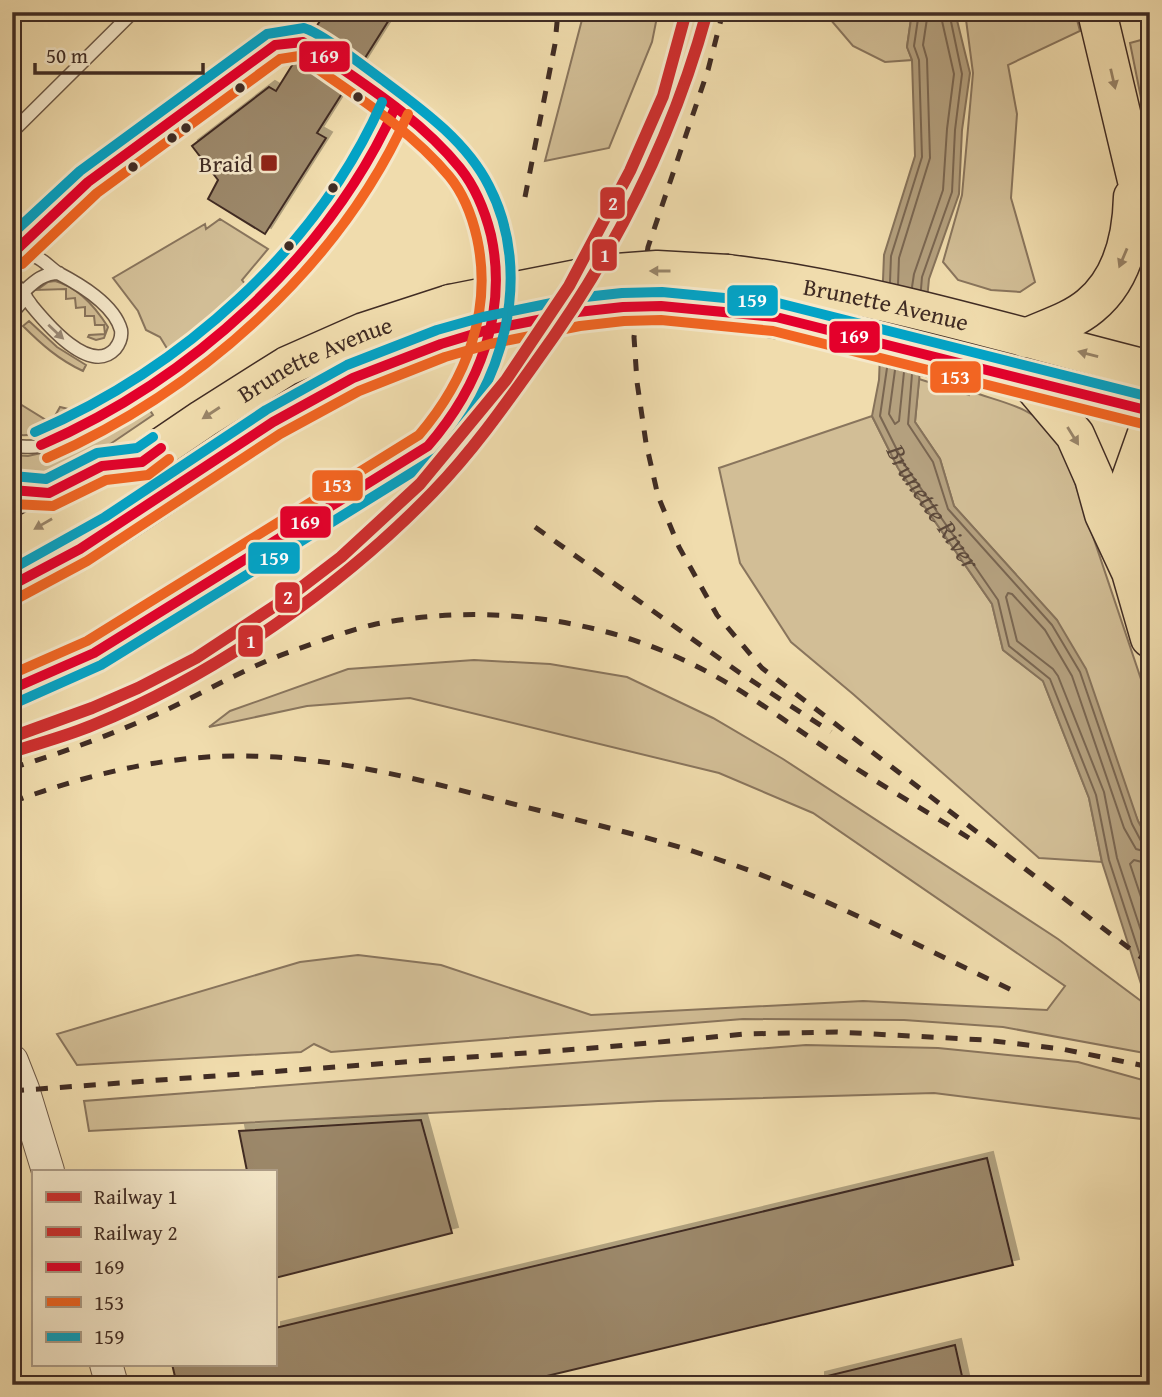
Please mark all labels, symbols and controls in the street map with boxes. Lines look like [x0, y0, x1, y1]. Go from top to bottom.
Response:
scale bar [35, 32, 203, 76]
text: 50 m [46, 40, 88, 71]
line badge: 169 [298, 40, 351, 73]
text: 169 [309, 42, 339, 70]
one-way arrow [1108, 68, 1119, 90]
unlabelled marker [233, 81, 247, 95]
unlabelled marker [351, 90, 365, 104]
unlabelled marker [179, 121, 193, 135]
unlabelled marker [165, 131, 179, 145]
place label: Braid [199, 146, 253, 181]
marker: Braid [259, 153, 279, 173]
unlabelled marker [126, 160, 140, 174]
unlabelled marker [326, 181, 340, 195]
line badge: 2 [599, 186, 626, 220]
text: 2 [608, 189, 618, 217]
line badge: 1 [591, 238, 618, 272]
unlabelled marker [282, 239, 296, 253]
text: 1 [600, 241, 610, 269]
one-way arrow [1117, 248, 1129, 268]
one-way arrow [649, 265, 671, 277]
street label: Brunette Avenue [801, 268, 973, 339]
line badge: 159 [726, 284, 779, 317]
text: 159 [737, 286, 767, 314]
street label: Brunette Avenue [230, 307, 396, 411]
line badge: 169 [828, 320, 881, 354]
text: 169 [839, 322, 869, 350]
one-way arrow [47, 324, 64, 340]
one-way arrow [1077, 348, 1099, 359]
line badge: 153 [929, 360, 982, 394]
text: 153 [940, 363, 970, 391]
one-way arrow [202, 406, 220, 420]
one-way arrow [1067, 426, 1080, 446]
water label: Brunette River [877, 436, 991, 578]
line badge: 153 [311, 469, 364, 502]
text: 153 [322, 471, 352, 499]
line badge: 169 [279, 505, 332, 539]
text: 169 [290, 508, 320, 536]
one-way arrow [34, 518, 53, 531]
line badge: 159 [247, 541, 301, 575]
text: 159 [259, 544, 289, 572]
line badge: 2 [274, 581, 301, 614]
text: 2 [283, 583, 293, 611]
line badge: 1 [237, 624, 264, 658]
text: 1 [246, 627, 256, 655]
legend [32, 1170, 276, 1366]
text: Railway 1 [94, 1181, 178, 1212]
text: Railway 2 [94, 1217, 178, 1248]
text: 169 [94, 1251, 124, 1282]
text: 153 [94, 1287, 124, 1318]
text: 159 [94, 1321, 124, 1352]

